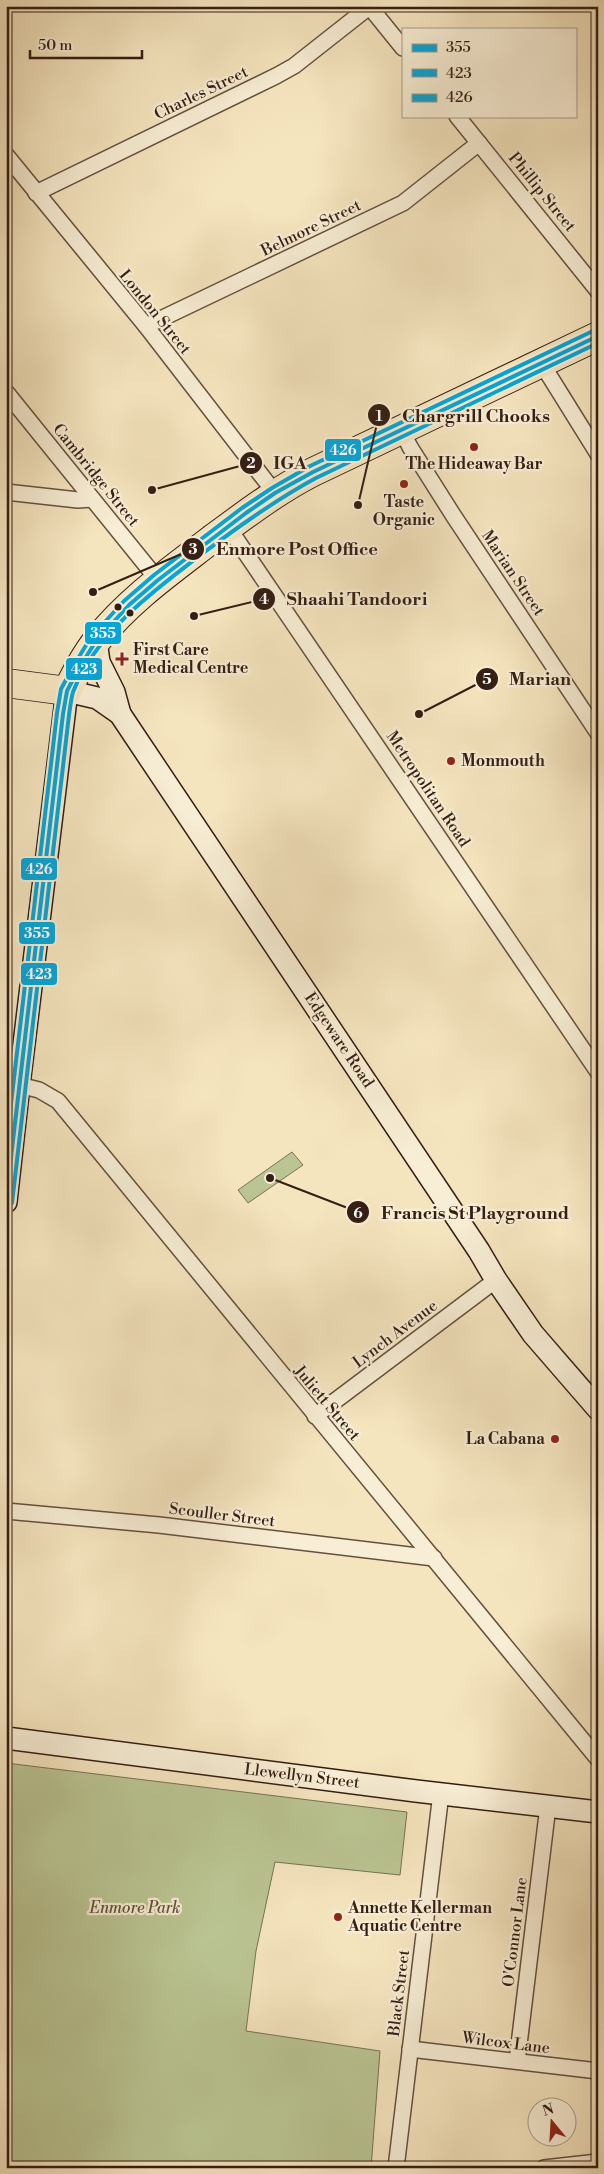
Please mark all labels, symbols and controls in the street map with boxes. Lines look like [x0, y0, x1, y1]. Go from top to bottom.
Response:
scale bar [30, 28, 142, 60]
legend [402, 28, 576, 118]
text: 50 m [38, 36, 72, 55]
text: 355 [446, 38, 471, 57]
street label: Charles Street [151, 62, 251, 124]
text: 423 [446, 64, 472, 83]
text: 426 [446, 88, 473, 107]
street label: Phillip Street [504, 148, 580, 236]
street label: Belmore Street [257, 195, 365, 261]
street label: London Street [115, 265, 196, 359]
callout: Chargrill Chooks [367, 399, 560, 432]
text: Chargrill Chooks [402, 405, 550, 428]
text: 1 [375, 407, 383, 426]
street label: Cambridge Street [48, 419, 144, 531]
line badge: 426 [324, 438, 362, 462]
marker: The Hideaway Bar [468, 441, 480, 453]
text: 426 [330, 442, 357, 460]
callout: IGA [238, 446, 316, 479]
text: IGA [273, 452, 308, 475]
text: 2 [246, 454, 256, 473]
place label: The Hideaway Bar [405, 454, 543, 474]
marker: Taste Organic [398, 478, 410, 490]
place label: Taste Organic [373, 492, 435, 530]
street label: Marian Street [477, 526, 549, 620]
callout: Enmore Post Office [181, 532, 388, 565]
text: Enmore Post Office [216, 538, 378, 561]
text: 3 [188, 540, 198, 559]
callout: Shaahi Tandoori [252, 583, 437, 616]
text: Shaahi Tandoori [287, 588, 428, 611]
text: 4 [259, 590, 269, 609]
unlabelled marker [113, 602, 123, 612]
unlabelled marker [125, 608, 135, 618]
line badge: 355 [84, 621, 122, 645]
text: 355 [90, 625, 116, 643]
place label: First Care Medical Centre [133, 640, 249, 678]
marker: First Care Medical Centre [115, 652, 129, 666]
line badge: 423 [65, 657, 103, 681]
text: 423 [71, 661, 97, 679]
callout: Marian [474, 662, 582, 695]
text: Marian [509, 668, 571, 691]
text: 5 [482, 670, 492, 689]
street label: Metropolitan Road [382, 727, 474, 851]
place label: Monmouth [461, 751, 545, 771]
marker: Monmouth [445, 755, 457, 767]
line badge: 426 [20, 857, 58, 881]
text: 426 [26, 861, 53, 879]
line badge: 355 [18, 921, 56, 945]
text: 355 [24, 925, 50, 943]
line badge: 423 [20, 962, 58, 986]
text: 423 [26, 966, 52, 984]
street label: Edgeware Road [300, 988, 378, 1092]
callout: Francis St Playground [345, 1196, 579, 1229]
text: Francis St Playground [381, 1202, 569, 1225]
text: 6 [353, 1204, 363, 1223]
street label: Lynch Avenue [349, 1296, 441, 1372]
street label: Juliett Street [289, 1361, 364, 1445]
place label: La Cabana [466, 1429, 545, 1449]
marker: La Cabana [549, 1433, 561, 1445]
street label: Scouller Street [168, 1499, 276, 1531]
street label: Llewellyn Street [243, 1759, 361, 1793]
street label: O'Connor Lane [498, 1876, 532, 1988]
park label: Enmore Park [89, 1898, 180, 1918]
place label: Annette Kellerman Aquatic Centre [347, 1898, 492, 1936]
marker: Annette Kellerman Aquatic Centre [332, 1911, 344, 1923]
street label: Black Street [384, 1948, 414, 2039]
street label: Wilcox Lane [460, 2028, 551, 2058]
north arrow [526, 2096, 576, 2146]
text: N [540, 2100, 556, 2121]

